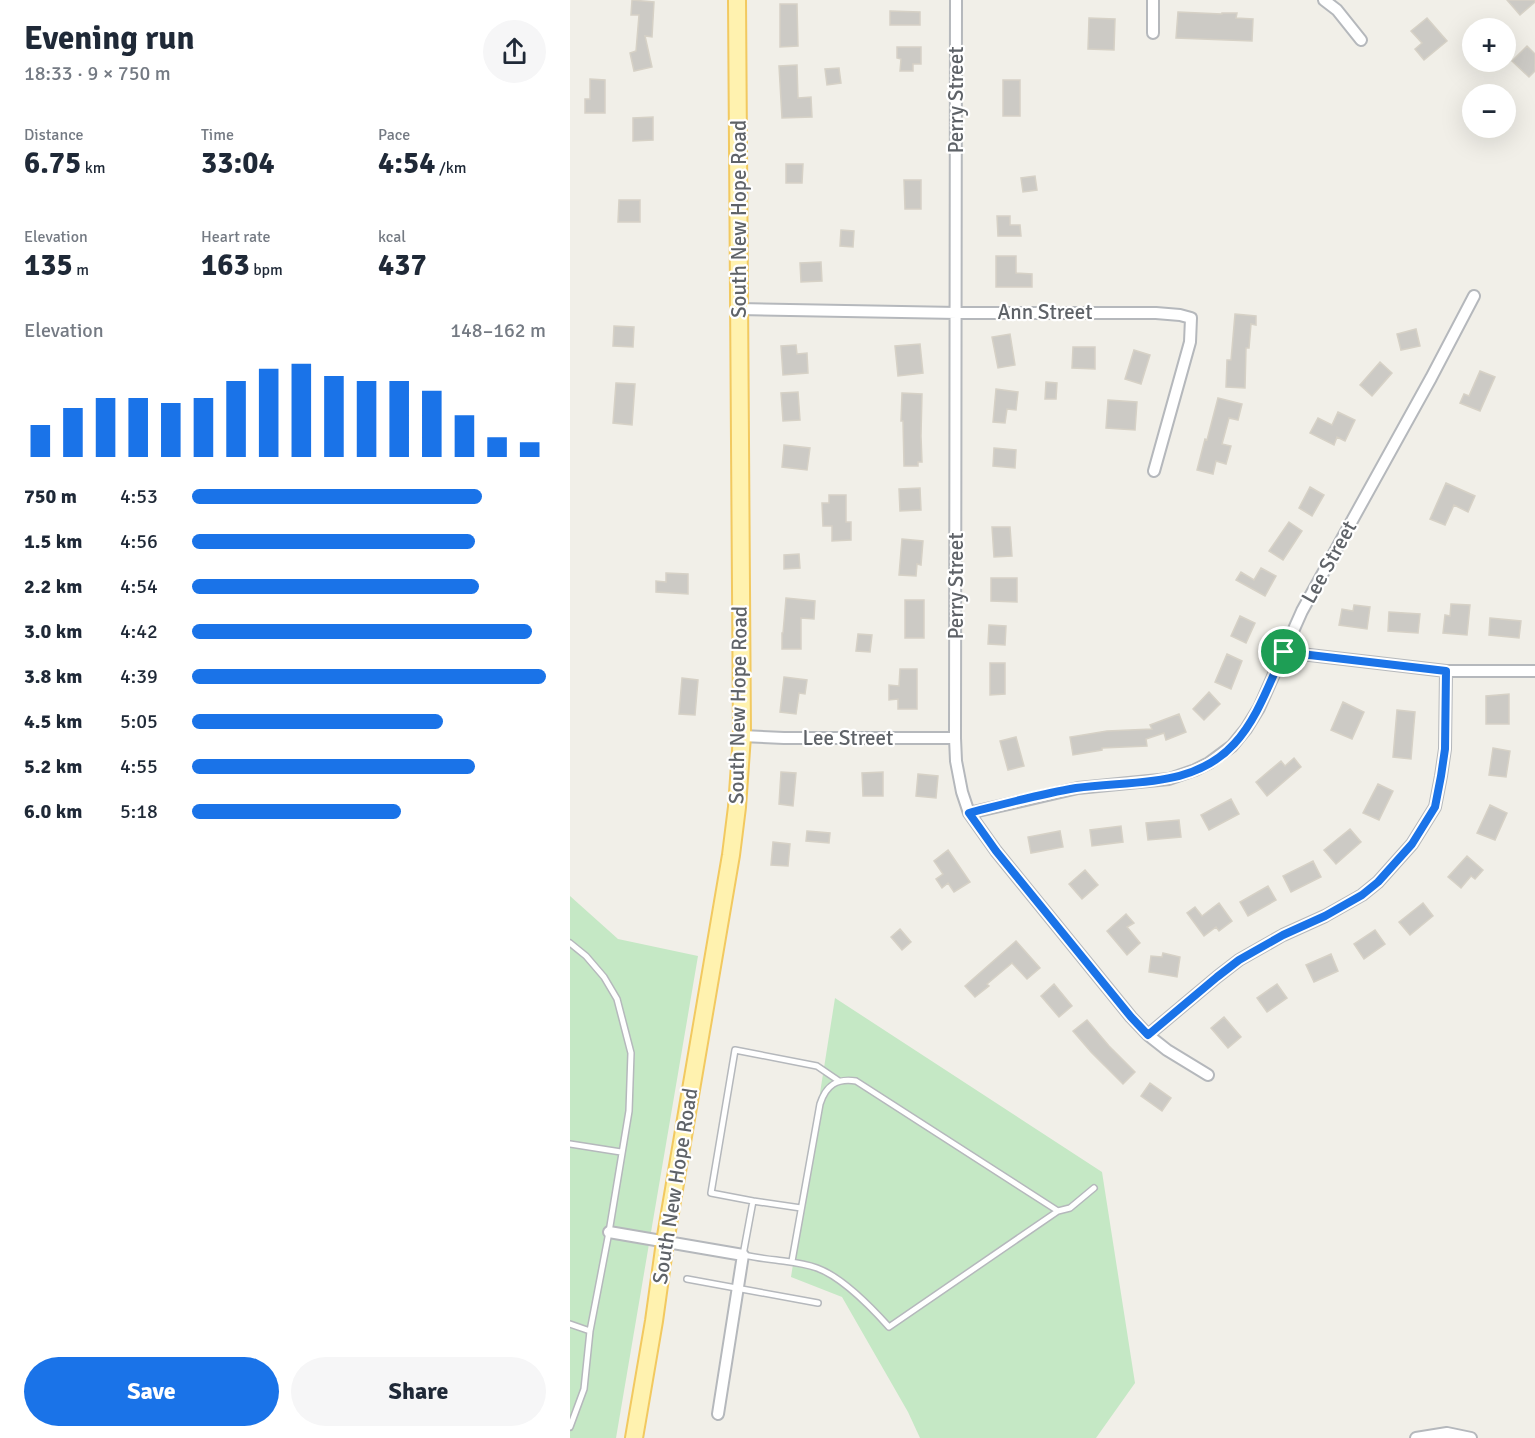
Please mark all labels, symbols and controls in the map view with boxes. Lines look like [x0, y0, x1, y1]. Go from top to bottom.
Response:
text: Evening run [24, 18, 194, 59]
map controls [1462, 18, 1516, 138]
button: + [1462, 18, 1516, 72]
button: share [483, 20, 546, 83]
street label: Perry Street [943, 47, 969, 154]
text: 18:33 · 9 × 750 m [24, 61, 171, 86]
button: − [1462, 84, 1516, 138]
street label: South New Hope Road [726, 120, 752, 318]
text: Distance [24, 125, 84, 145]
text: Time [201, 125, 234, 145]
text: Pace [378, 125, 410, 145]
text: 6.75 [24, 145, 81, 182]
text: 33:04 [201, 145, 275, 182]
text: 4:54 [378, 145, 435, 182]
text: km [81, 158, 106, 178]
text: /km [435, 158, 467, 178]
text: Elevation [24, 227, 88, 247]
text: Heart rate [201, 227, 270, 247]
text: kcal [378, 227, 406, 247]
text: 135 [24, 247, 73, 284]
text: 163 [201, 247, 250, 284]
text: 437 [378, 247, 427, 284]
text: m [73, 260, 89, 280]
text: bpm [250, 260, 283, 280]
street label: Ann Street [997, 299, 1093, 325]
text: Elevation [24, 318, 104, 343]
text: 148–162 m [450, 318, 546, 343]
text: 750 m [24, 484, 77, 509]
text: 4:53 [120, 484, 158, 509]
street label: Lee Street [1296, 516, 1362, 608]
text: 1.5 km [24, 529, 82, 554]
text: 4:56 [120, 529, 158, 554]
street label: Perry Street [943, 533, 969, 640]
text: 2.2 km [24, 574, 82, 599]
text: 4:54 [120, 574, 158, 599]
street label: South New Hope Road [723, 606, 753, 804]
text: 3.0 km [24, 619, 82, 644]
text: 4:42 [120, 619, 158, 644]
pin [1258, 626, 1309, 677]
icon: arrive [1267, 635, 1300, 668]
text: 3.8 km [24, 664, 82, 689]
text: 4:39 [120, 664, 158, 689]
text: 4.5 km [24, 709, 82, 734]
text: 5:05 [120, 709, 158, 734]
street label: Lee Street [803, 725, 893, 751]
text: 5.2 km [24, 754, 82, 779]
text: 4:55 [120, 754, 158, 779]
text: 6.0 km [24, 799, 82, 824]
text: 5:18 [120, 799, 158, 824]
street label: South New Hope Road [647, 1086, 703, 1286]
button: Save [24, 1357, 279, 1426]
button: Share [291, 1357, 546, 1426]

